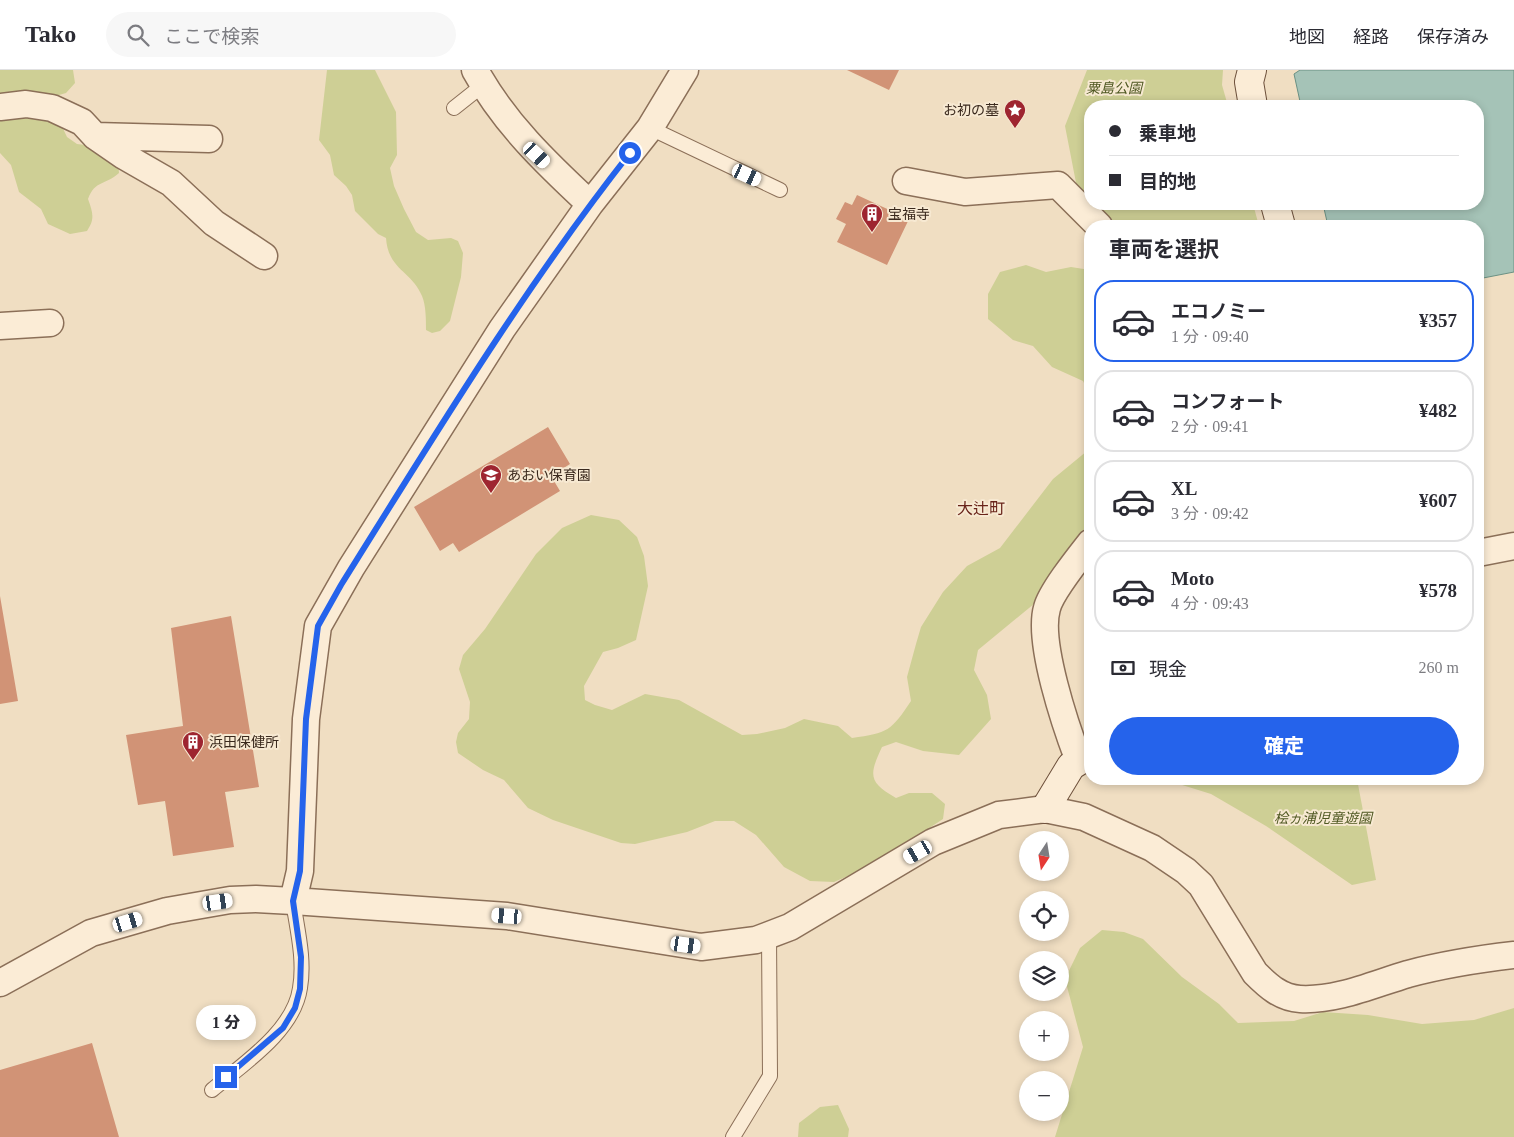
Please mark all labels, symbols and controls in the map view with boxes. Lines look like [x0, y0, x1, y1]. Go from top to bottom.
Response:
search box [106, 12, 456, 57]
text: Tako [25, 21, 76, 47]
icon: search [124, 21, 152, 49]
text: ここで検索 [164, 26, 259, 47]
text: 地図 [1289, 27, 1325, 47]
text: 経路 [1353, 27, 1389, 47]
text: 保存済み [1417, 27, 1489, 47]
park label: 粟島公園 [1086, 81, 1144, 96]
place icon: お初の墓 [1003, 98, 1027, 129]
place label: お初の墓 [943, 103, 999, 118]
text: 乗車地 [1139, 123, 1196, 144]
car [520, 139, 553, 171]
route start [619, 142, 641, 164]
car [730, 162, 763, 188]
text: 目的地 [1139, 171, 1196, 192]
building icon: 宝福寺 [860, 202, 884, 233]
place label: 宝福寺 [888, 207, 930, 222]
text: 車両を選択 [1109, 237, 1219, 262]
icon: car [1111, 299, 1156, 344]
text: エコノミー [1171, 301, 1266, 322]
text: ¥357 [1419, 310, 1457, 331]
text: 1 分 · 09:40 [1171, 328, 1249, 345]
icon: car [1111, 389, 1156, 434]
text: コンフォート [1171, 391, 1284, 412]
text: ¥482 [1419, 400, 1457, 421]
text: 2 分 · 09:41 [1171, 418, 1249, 435]
school or university icon: あおい保育園 [479, 463, 503, 494]
place label: あおい保育園 [507, 468, 591, 483]
text: XL [1171, 478, 1197, 499]
icon: car [1111, 479, 1156, 524]
text: ¥607 [1419, 490, 1457, 511]
district label: 大辻町 [957, 500, 1005, 517]
text: 3 分 · 09:42 [1171, 505, 1249, 522]
text: Moto [1171, 568, 1214, 589]
icon: car [1111, 569, 1156, 614]
text: ¥578 [1419, 580, 1457, 601]
text: 4 分 · 09:43 [1171, 595, 1249, 612]
icon: cash [1109, 654, 1137, 682]
text: 現金 [1149, 659, 1187, 680]
text: 260 m [1419, 659, 1459, 676]
button: 確定 [1109, 717, 1459, 775]
building icon: 浜田保健所 [181, 730, 205, 761]
place label: 浜田保健所 [209, 734, 279, 750]
park label: 桧ヵ浦児童遊園 [1274, 811, 1374, 826]
north arrow [1019, 831, 1069, 881]
map controls [1019, 831, 1069, 1121]
car [901, 838, 934, 866]
button: locate [1019, 891, 1069, 941]
car [202, 892, 233, 912]
car [491, 907, 522, 925]
car [111, 910, 144, 934]
car [670, 935, 701, 955]
button: layers [1019, 951, 1069, 1001]
callout: 1 分 [196, 1004, 256, 1040]
button: + [1019, 1011, 1069, 1061]
text: 1 分 [212, 1014, 240, 1031]
route end [215, 1066, 237, 1088]
button: − [1019, 1071, 1069, 1121]

